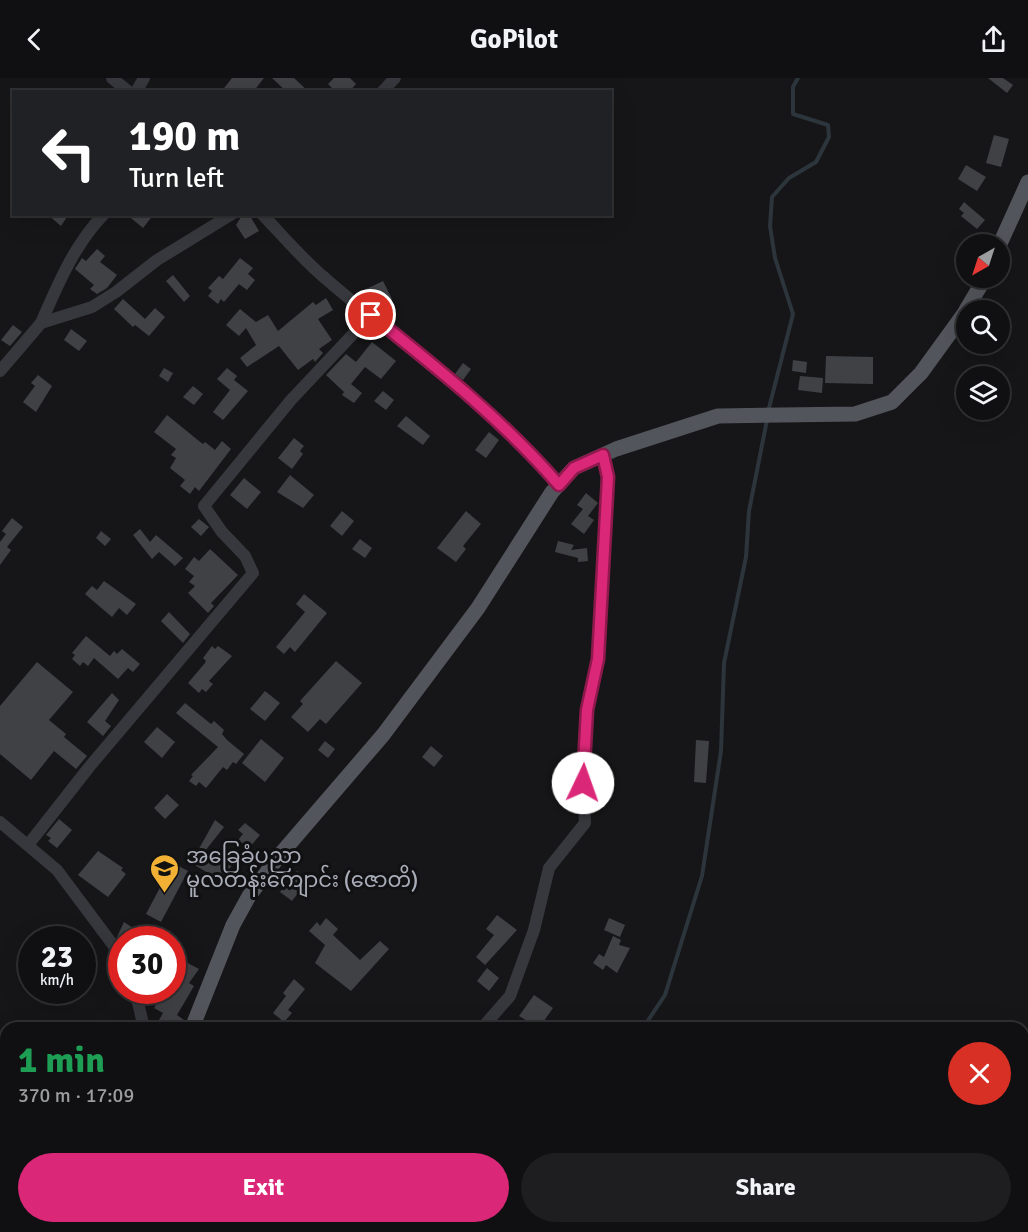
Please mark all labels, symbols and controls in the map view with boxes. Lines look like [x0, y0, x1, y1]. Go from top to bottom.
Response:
icon: back [18, 23, 51, 56]
text: GoPilot [470, 23, 558, 56]
icon: share [977, 23, 1010, 56]
text: 190 m [129, 111, 240, 162]
icon: left [30, 114, 108, 192]
text: Turn left [129, 162, 224, 195]
north arrow [956, 234, 1010, 288]
map controls [956, 234, 1010, 420]
pin [345, 289, 396, 340]
icon: arrive [354, 298, 387, 331]
button: search [956, 300, 1010, 354]
button: layers [956, 366, 1010, 420]
position arrow [551, 751, 615, 815]
place label: အခြေခံပညာ မူလတန်းကျောင်း (ဇောတိ) [186, 841, 418, 898]
school or university icon: အခြေခံပညာ မူလတန်းကျောင်း (ဇောတိ) [149, 852, 181, 894]
speed limit sign: 30 [108, 926, 186, 1004]
text: 23 [41, 939, 73, 976]
text: km/h [40, 971, 74, 989]
text: 1 min [18, 1038, 105, 1083]
button: close [948, 1042, 1011, 1105]
text: 370 m · 17:09 [18, 1083, 134, 1108]
button: Exit [18, 1153, 509, 1222]
button: Share [521, 1153, 1011, 1222]

